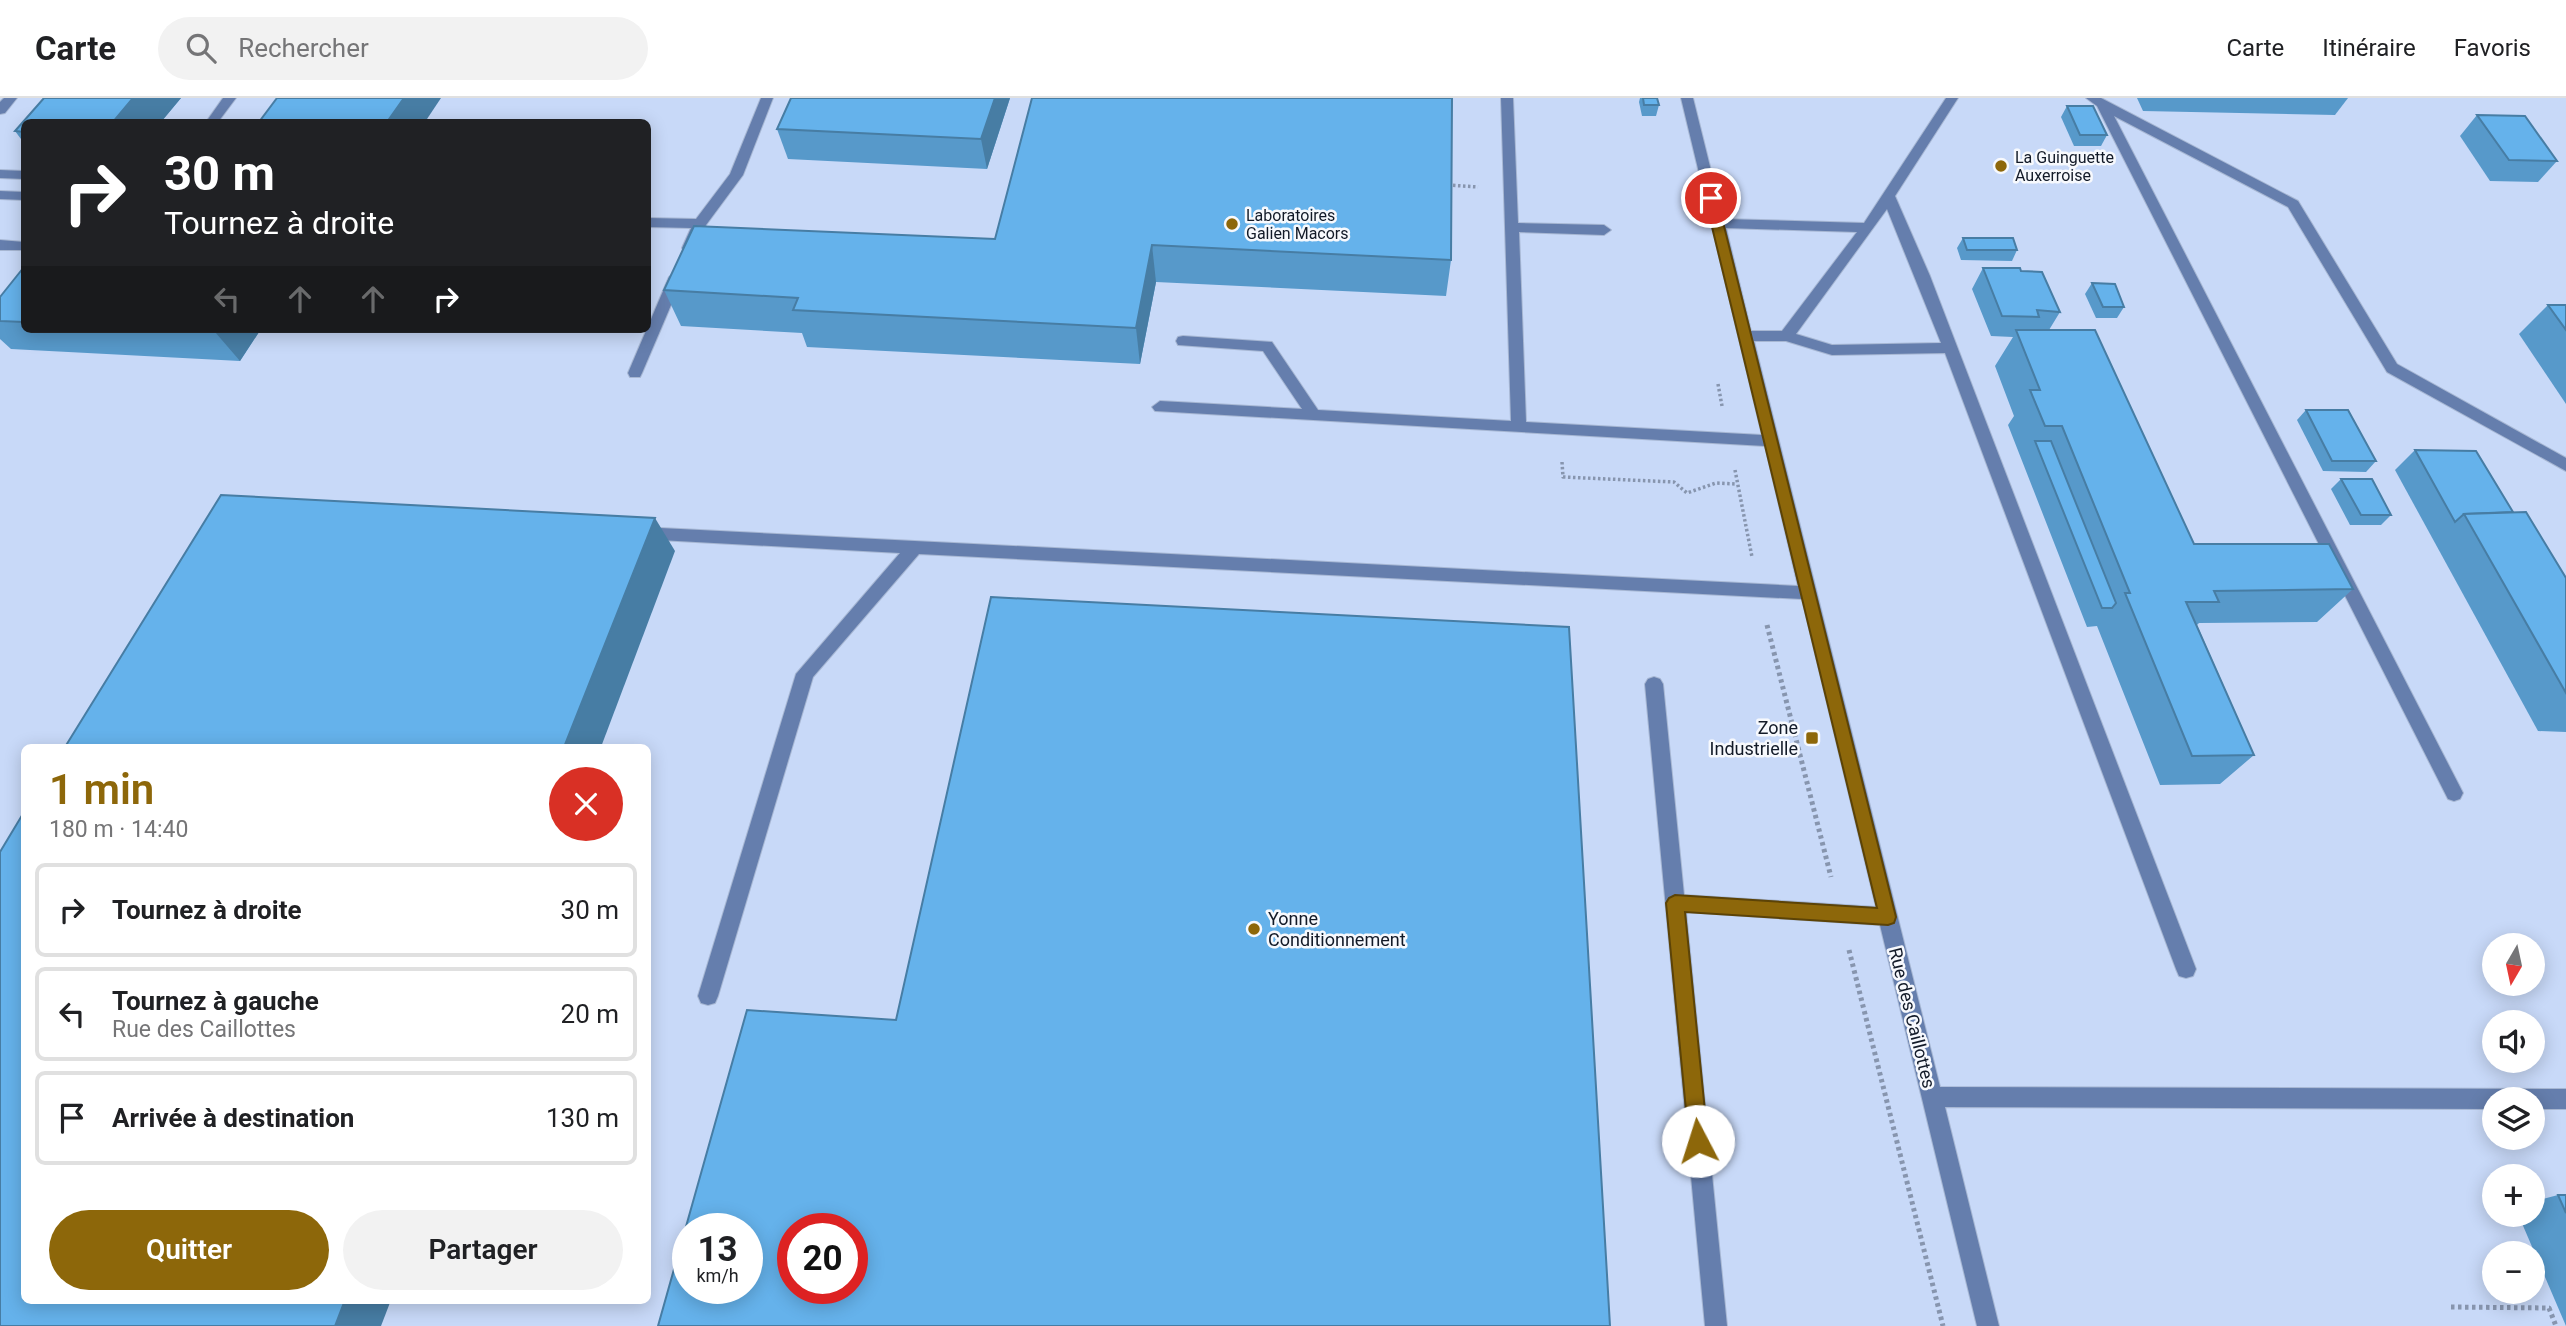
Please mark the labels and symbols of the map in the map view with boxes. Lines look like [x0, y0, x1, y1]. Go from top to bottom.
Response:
place label: La Guinguette Auxerroise [2015, 148, 2114, 185]
marker: La Guinguette Auxerroise [1993, 158, 2009, 174]
pin [1681, 168, 1741, 228]
place label: Laboratoires Galien Macors [1246, 206, 1349, 243]
marker: Laboratoires Galien Macors [1224, 216, 1240, 232]
place label: Zone Industrielle [1710, 717, 1798, 759]
marker: Zone Industrielle [1804, 730, 1820, 746]
place label: Yonne Conditionnement [1268, 908, 1406, 950]
marker: Yonne Conditionnement [1246, 921, 1262, 937]
north arrow [2482, 933, 2544, 996]
street label: Rue des Caillottes [1885, 945, 1940, 1090]
position arrow [1661, 1104, 1735, 1178]
speed limit sign: 20 [777, 1213, 868, 1304]

